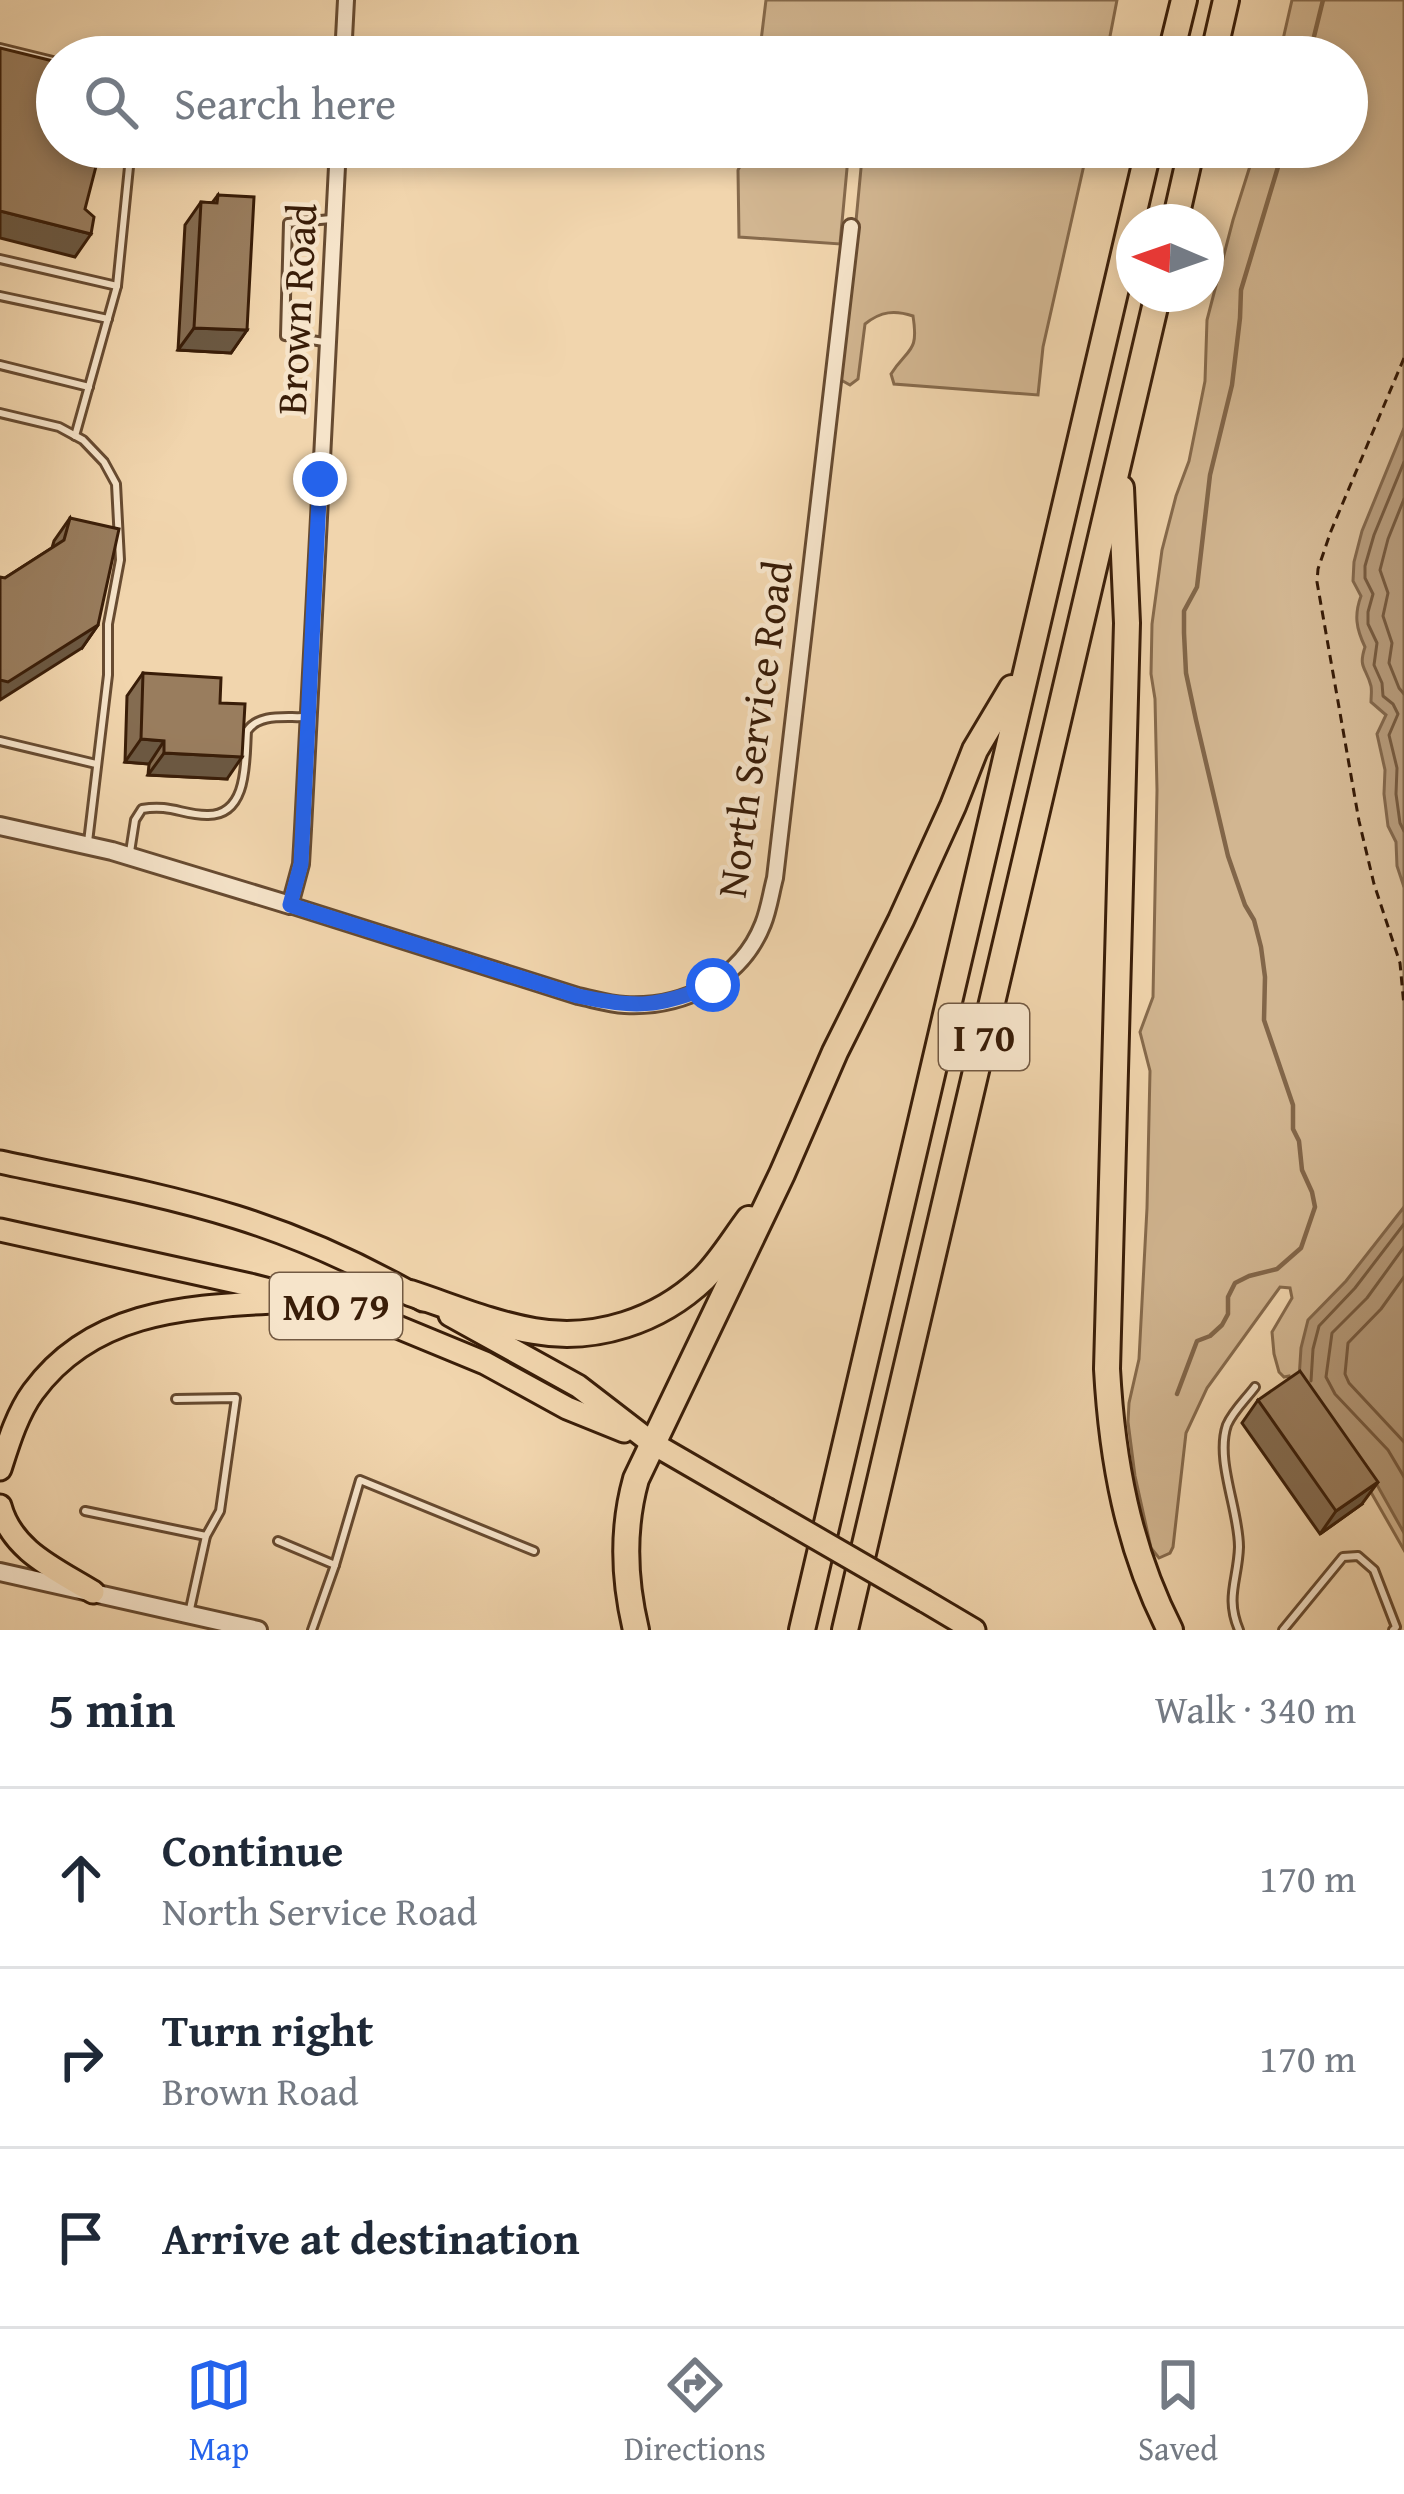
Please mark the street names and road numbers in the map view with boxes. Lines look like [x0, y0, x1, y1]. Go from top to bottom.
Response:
street label: Brown Road [259, 201, 332, 416]
street label: North Service Road [700, 556, 807, 901]
road number: I 70 [939, 1004, 1029, 1070]
road number: MO 79 [270, 1273, 402, 1339]

